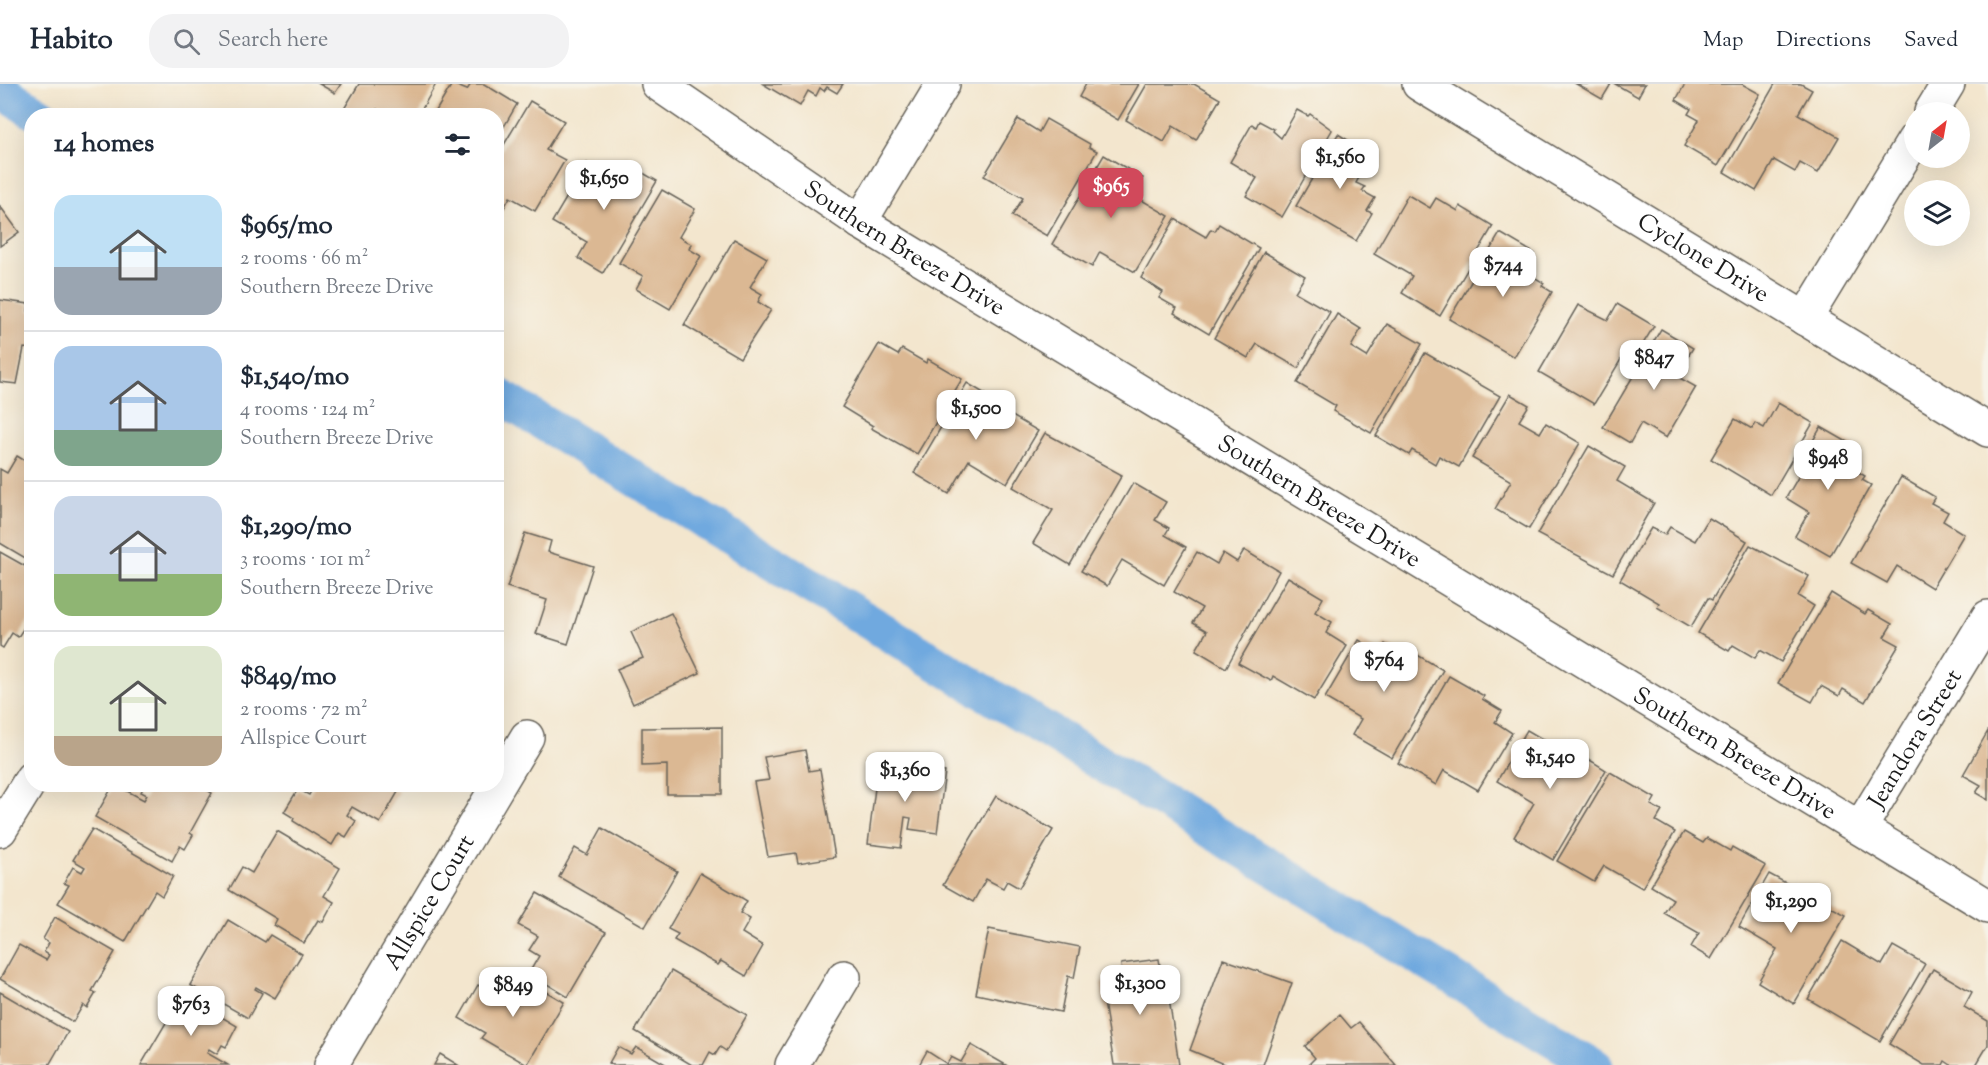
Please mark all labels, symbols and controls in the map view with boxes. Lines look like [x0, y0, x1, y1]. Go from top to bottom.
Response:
search box [149, 14, 569, 68]
text: Habito [30, 21, 113, 61]
icon: search [170, 25, 203, 58]
text: Search here [218, 25, 328, 57]
text: Map [1703, 26, 1743, 56]
text: Directions [1776, 26, 1871, 56]
text: Saved [1904, 26, 1958, 56]
north arrow [1904, 102, 1970, 168]
map controls [1904, 102, 1970, 246]
text: 14 homes [54, 126, 154, 163]
icon: filters [441, 128, 474, 161]
pin: $1,560 [1291, 139, 1389, 190]
text: $1,560 [1315, 144, 1365, 173]
pin: $1,650 [555, 160, 653, 211]
text: $1,650 [579, 165, 629, 194]
pin: $965 [1075, 168, 1147, 219]
street label: Southern Breeze Drive [796, 173, 1011, 325]
text: $965 [1092, 173, 1130, 202]
button: layers [1904, 180, 1970, 246]
street label: Cyclone Drive [1630, 206, 1775, 312]
text: $965/mo [240, 208, 333, 245]
icon: home [102, 219, 174, 291]
text: 2 rooms · 66 m² [240, 245, 368, 274]
pin: $744 [1467, 247, 1539, 298]
text: $744 [1483, 252, 1523, 281]
text: Southern Breeze Drive [240, 274, 434, 303]
pin: $847 [1618, 340, 1690, 391]
text: $847 [1634, 345, 1674, 374]
text: $1,540/mo [240, 359, 349, 396]
icon: home [102, 370, 174, 442]
pin: $1,500 [927, 390, 1025, 441]
text: $1,500 [951, 395, 1001, 424]
text: 4 rooms · 124 m² [240, 396, 375, 425]
text: Southern Breeze Drive [240, 425, 434, 454]
street label: Southern Breeze Drive [1210, 428, 1427, 577]
pin: $948 [1792, 440, 1864, 491]
text: $948 [1808, 445, 1848, 474]
text: $1,290/mo [240, 509, 352, 546]
icon: home [102, 520, 174, 592]
text: 3 rooms · 101 m² [240, 546, 371, 575]
text: Southern Breeze Drive [240, 575, 434, 604]
pin: $764 [1348, 642, 1420, 693]
text: $764 [1364, 647, 1404, 676]
text: $849/mo [240, 659, 337, 696]
street label: Jeandora Street [1860, 663, 1971, 817]
icon: home [102, 670, 174, 742]
street label: Southern Breeze Drive [1626, 680, 1842, 829]
text: 2 rooms · 72 m² [240, 696, 368, 725]
text: Allspice Court [240, 725, 367, 754]
pin: $1,540 [1501, 739, 1599, 790]
text: $1,540 [1525, 744, 1575, 773]
pin: $1,360 [856, 752, 954, 803]
text: $1,360 [880, 757, 930, 786]
street label: Allspice Court [376, 829, 484, 977]
pin: $1,290 [1742, 883, 1840, 934]
text: $1,290 [1765, 888, 1817, 917]
pin: $1,300 [1091, 965, 1189, 1016]
pin: $849 [477, 967, 549, 1018]
text: $1,300 [1114, 970, 1166, 999]
text: $849 [493, 972, 533, 1001]
pin: $763 [155, 986, 227, 1037]
text: $763 [172, 991, 210, 1020]

